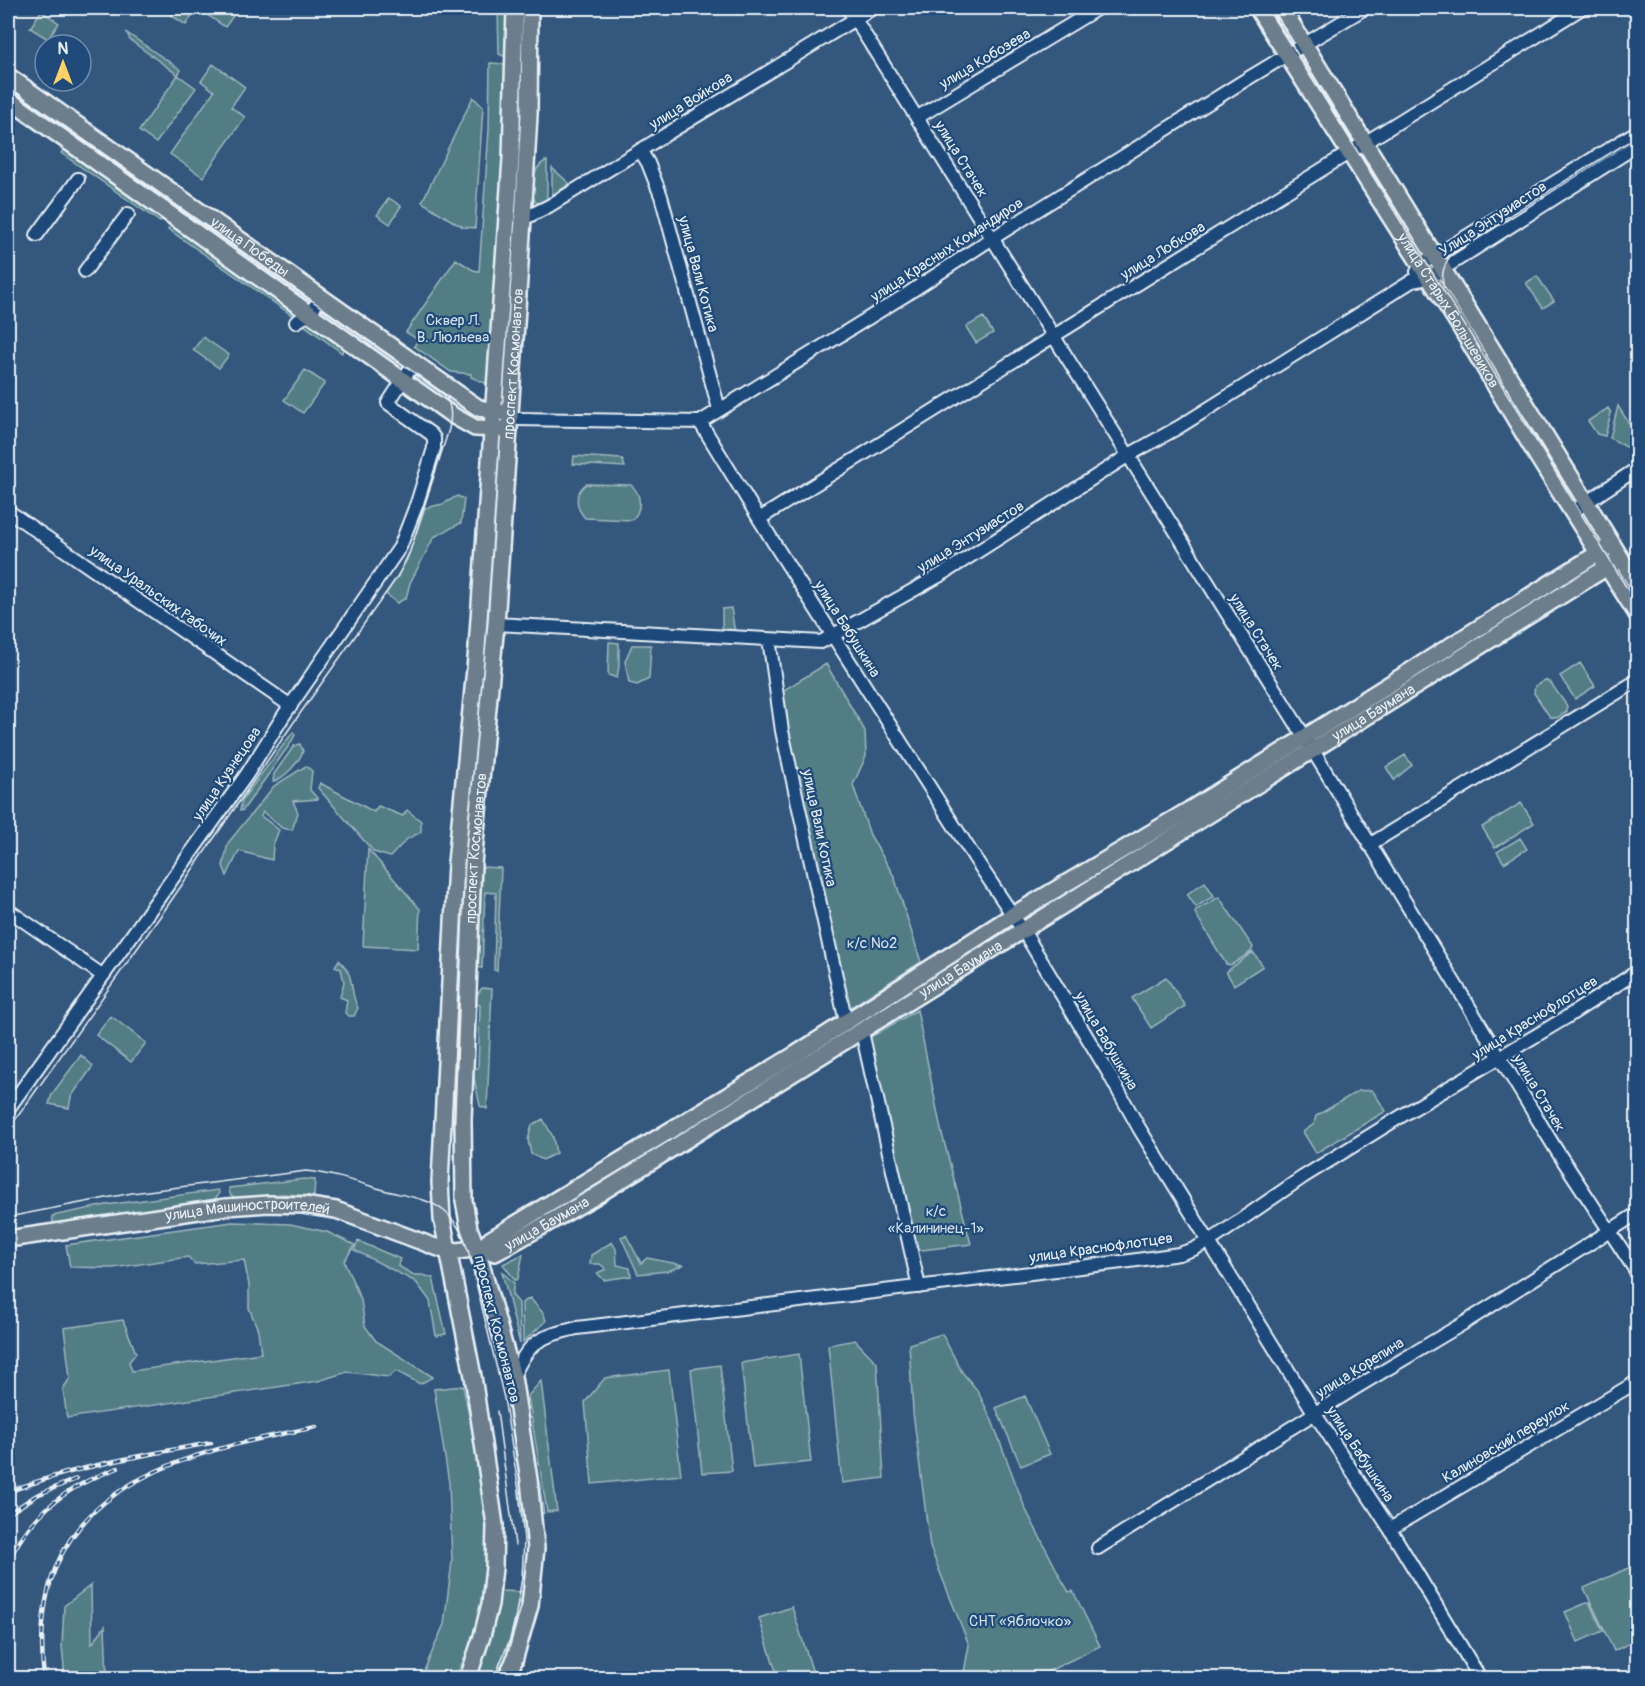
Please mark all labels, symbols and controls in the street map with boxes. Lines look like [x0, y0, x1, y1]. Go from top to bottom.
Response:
street label: улица Кобозева [935, 24, 1034, 94]
north arrow [33, 33, 93, 93]
text: N [58, 39, 69, 59]
street label: улица Войкова [645, 68, 736, 135]
street label: улица Стачек [929, 116, 992, 201]
street label: Улица Энтузиастов [1436, 177, 1550, 261]
street label: улица Красных Командиров [866, 194, 1027, 307]
street label: улица Победы [206, 212, 293, 281]
street label: улица Вали Котика [673, 213, 723, 334]
street label: улица Лобкова [1116, 217, 1209, 285]
street label: улица Старых Большевиков [1393, 228, 1504, 391]
street label: проспект Космонавтов [499, 288, 528, 440]
park label: Сквер Л. В. Люльева [417, 311, 489, 347]
street label: улица Энтузиастов [913, 497, 1028, 578]
street label: улица Уральских Рабочих [85, 541, 230, 651]
street label: улица Бабушкина [809, 576, 884, 681]
street label: улица Стачек [1224, 589, 1287, 674]
street label: улица Баумана [1327, 679, 1418, 746]
street label: улица Кузнецова [188, 723, 266, 826]
street label: улица Вали Котика [797, 767, 841, 888]
street label: проспект Космонавтов [461, 772, 491, 924]
park label: к/с №2 [847, 934, 897, 953]
street label: улица Баумана [915, 936, 1006, 1003]
street label: улица Краснофлотцев [1468, 972, 1601, 1065]
street label: улица Бабушкина [1070, 987, 1142, 1094]
street label: улица Стачек [1508, 1050, 1570, 1135]
street label: улица Баумана [500, 1192, 593, 1256]
street label: улица Машиностроителей [163, 1194, 331, 1225]
park label: к/с «Калининец-1» [888, 1202, 984, 1238]
street label: улица Краснофлотцев [1027, 1229, 1174, 1268]
street label: проспект Космонавтов [470, 1253, 524, 1405]
street label: улица Корепина [1311, 1333, 1408, 1403]
street label: Калиновский переулок [1439, 1396, 1573, 1488]
street label: улица Бабушкина [1321, 1402, 1398, 1506]
park label: СНТ «Яблочко» [969, 1612, 1071, 1631]

